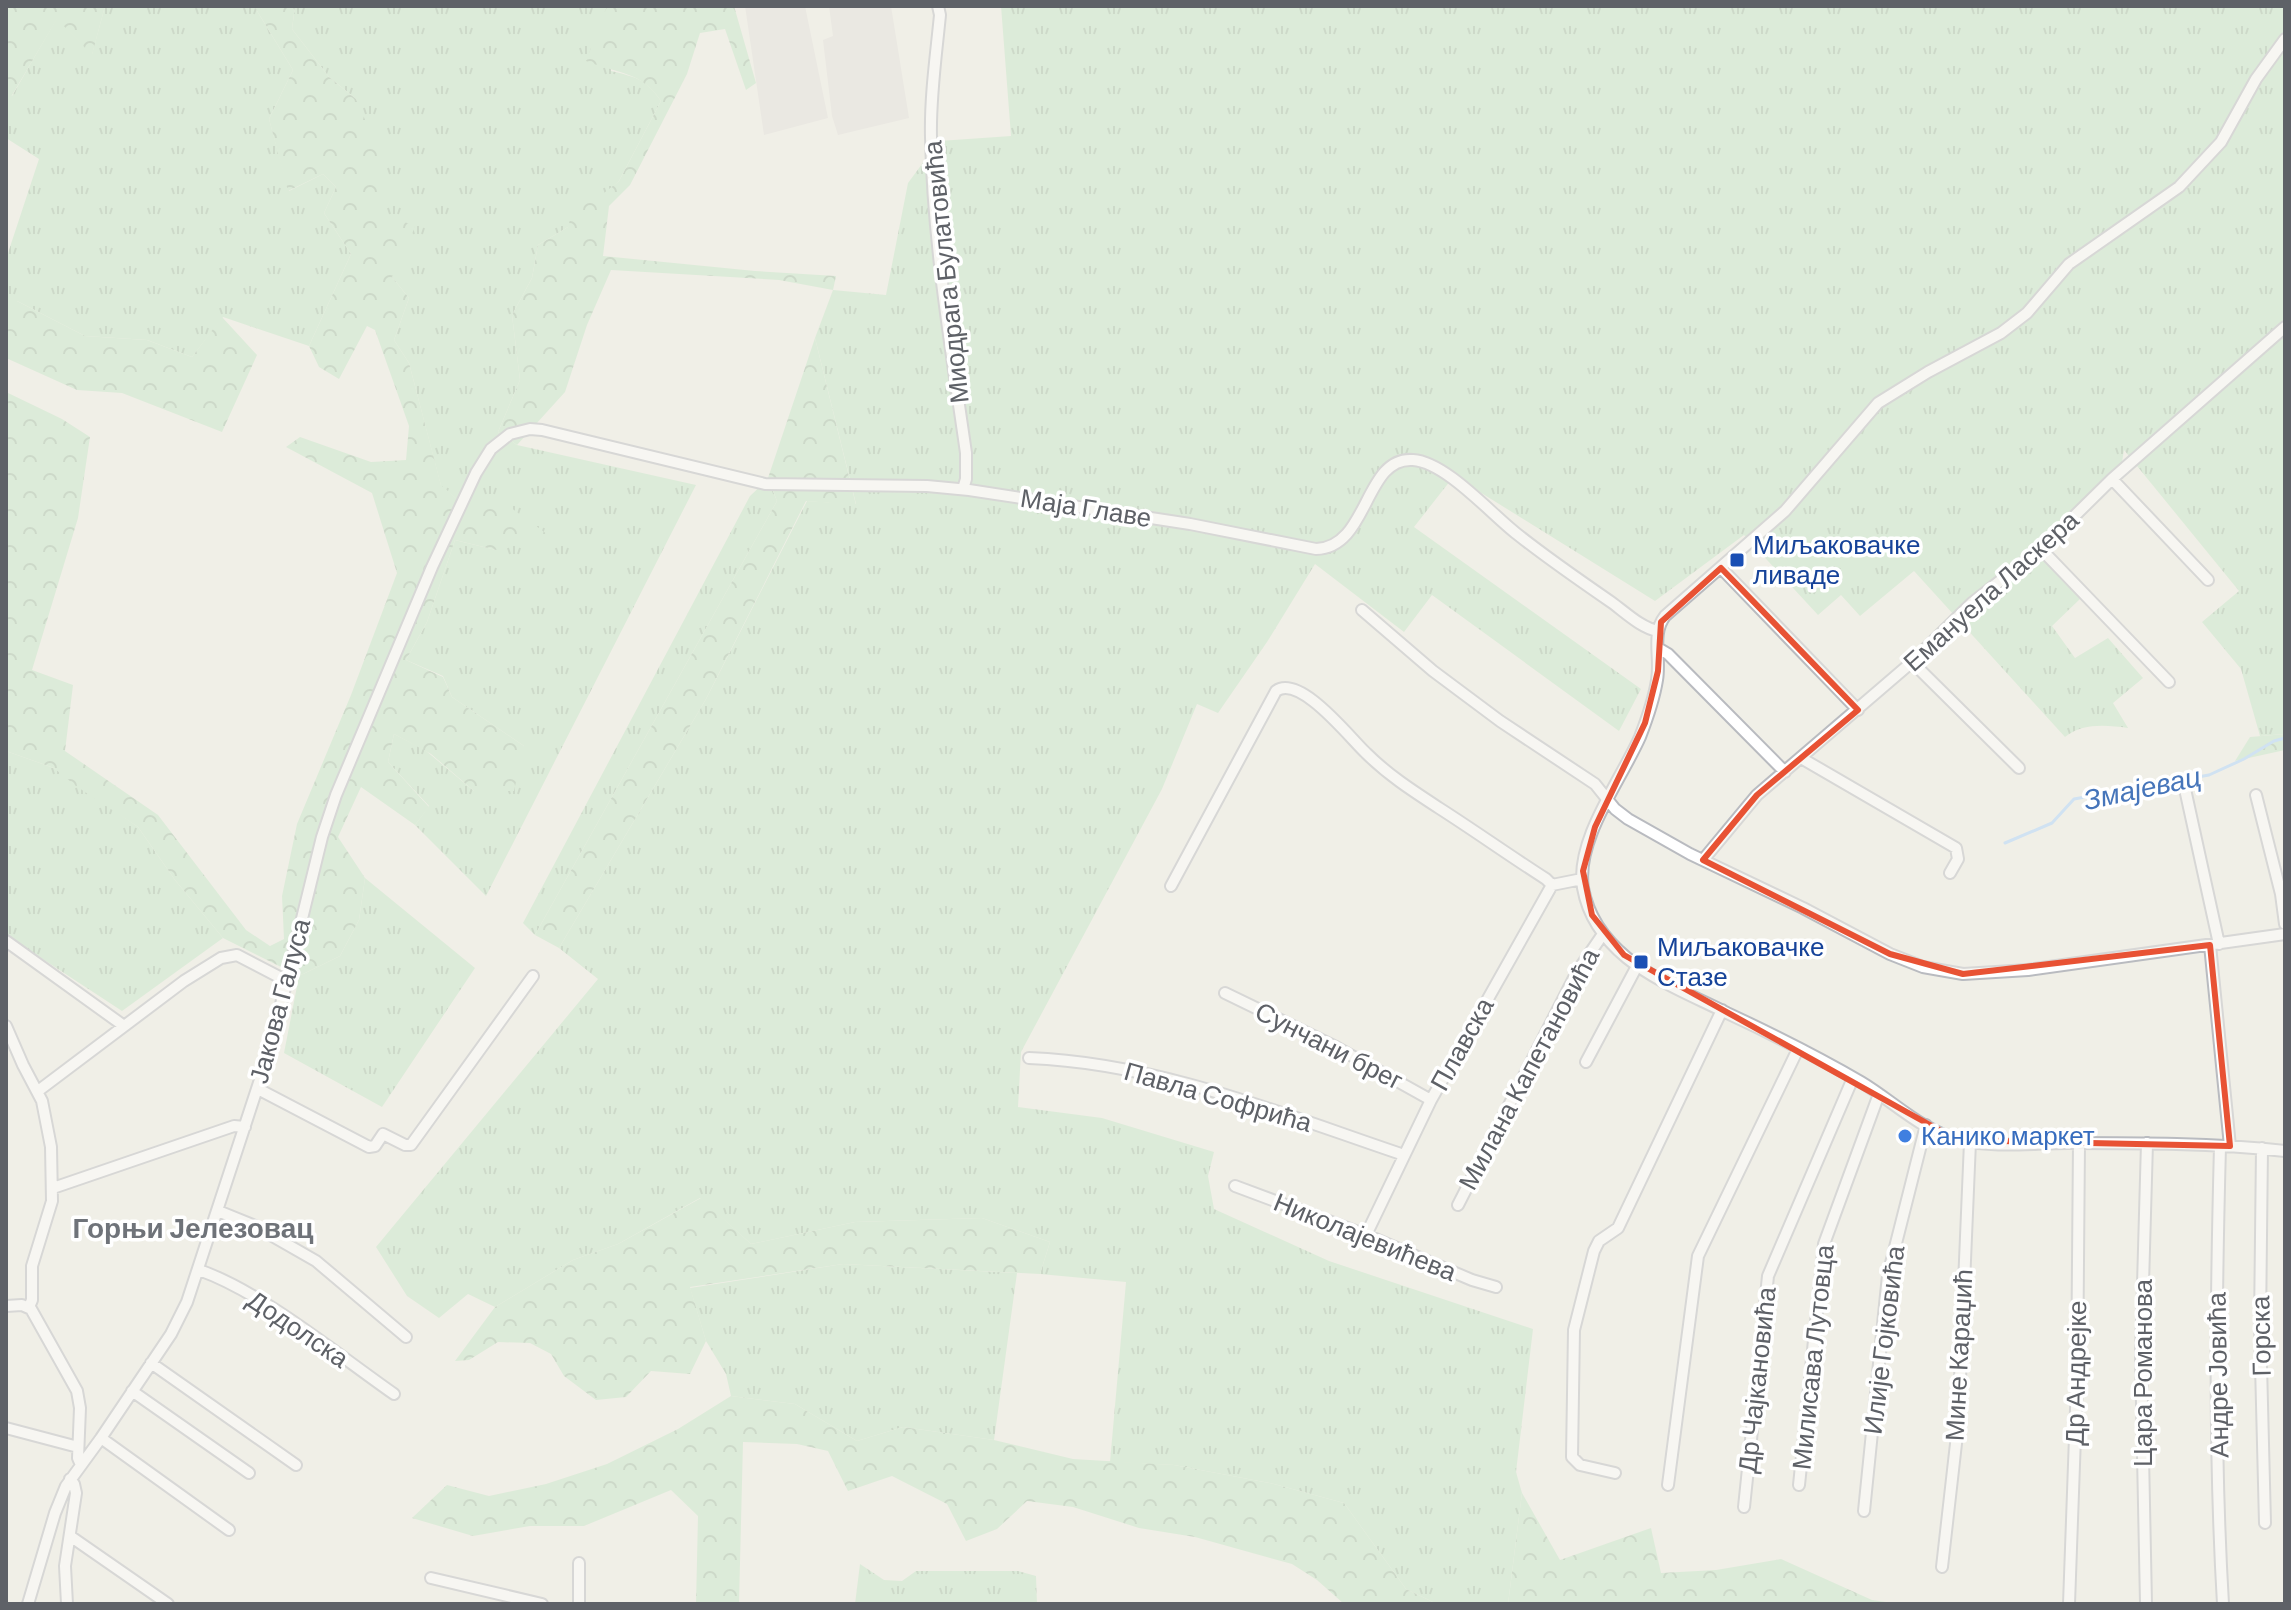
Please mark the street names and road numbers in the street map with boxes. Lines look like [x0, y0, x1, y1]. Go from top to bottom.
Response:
street label: Миодрага Булатовића [915, 139, 974, 405]
street label: Маја Главе [1019, 481, 1154, 532]
street label: Емануела Ласкера [1896, 503, 2084, 677]
street label: Јакова Галуса [242, 914, 316, 1086]
street label: Милана Капетановића [1451, 942, 1605, 1194]
street label: Плавска [1423, 991, 1499, 1095]
street label: Сунчани брег [1251, 994, 1409, 1095]
street label: Павла Софрића [1121, 1054, 1316, 1137]
street label: Николајевићева [1270, 1185, 1462, 1287]
street label: Милисава Лутовца [1784, 1242, 1839, 1471]
street label: Илије Гојковића [1856, 1243, 1910, 1436]
street label: Мине Караџић [1938, 1268, 1977, 1442]
street label: Цара Романова [2126, 1278, 2157, 1467]
street label: Додолска [242, 1283, 356, 1373]
street label: Др Чајкановића [1730, 1285, 1781, 1475]
street label: Андре Јовића [2200, 1291, 2233, 1458]
street label: Горска [2243, 1295, 2276, 1377]
street label: Др Андрејке [2058, 1300, 2091, 1446]

